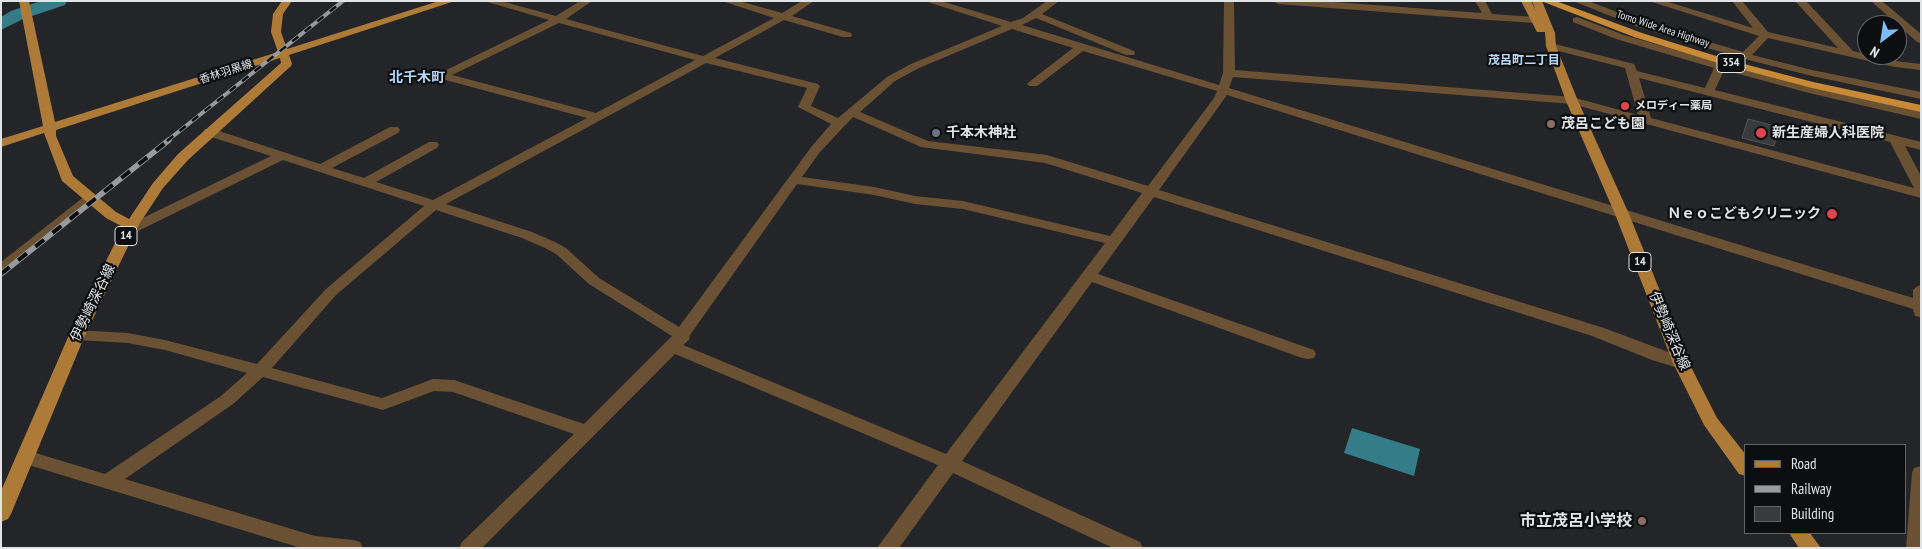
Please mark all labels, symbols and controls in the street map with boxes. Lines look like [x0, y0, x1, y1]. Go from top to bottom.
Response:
street label: Tomo Wide Area Highway [1615, 8, 1711, 50]
north arrow [1857, 15, 1907, 65]
text: N [1867, 42, 1883, 62]
district label: 茂呂町二丁目 [1488, 54, 1560, 68]
road number: 354 [1717, 54, 1745, 72]
street label: 香林羽黒線 [198, 57, 254, 87]
district label: 北千木町 [389, 70, 445, 86]
place label: メロディー薬局 [1635, 99, 1712, 113]
marker: メロディー薬局 [1619, 100, 1631, 112]
place label: 茂呂こども園 [1561, 116, 1645, 132]
marker: 茂呂こども園 [1545, 118, 1557, 130]
place label: 千本木神社 [946, 125, 1016, 141]
place label: 新生産婦人科医院 [1772, 125, 1884, 141]
marker: 新生産婦人科医院 [1754, 126, 1768, 140]
marker: 千本木神社 [930, 127, 942, 139]
place label: Ｎｅｏこどもクリニック [1667, 206, 1821, 222]
marker: Ｎｅｏこどもクリニック [1825, 207, 1839, 221]
road number: 14 [115, 227, 137, 246]
road number: 14 [1629, 252, 1651, 272]
street label: 伊勢崎深谷線 [67, 262, 119, 344]
street label: 伊勢崎深谷線 [1645, 289, 1693, 373]
legend [1744, 444, 1907, 534]
text: Road [1791, 454, 1817, 473]
text: Railway [1791, 479, 1831, 498]
text: Building [1791, 504, 1834, 523]
place label: 市立茂呂小学校 [1520, 511, 1632, 531]
marker: 市立茂呂小学校 [1636, 515, 1648, 527]

